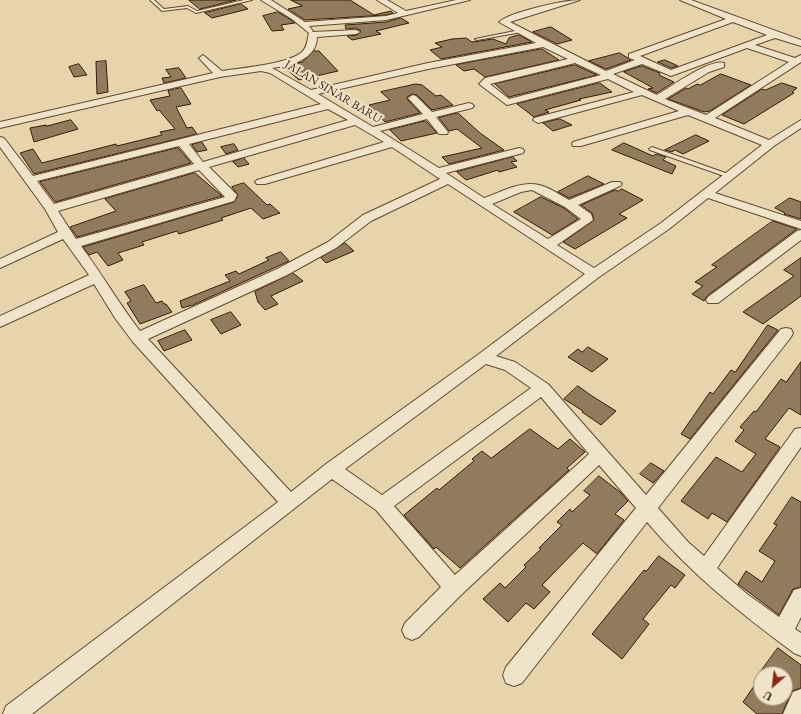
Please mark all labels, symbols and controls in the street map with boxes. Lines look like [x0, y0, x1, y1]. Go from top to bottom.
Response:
street label: JALAN SINAR BARU [282, 57, 384, 127]
north arrow [753, 666, 793, 706]
text: U [761, 688, 775, 704]

